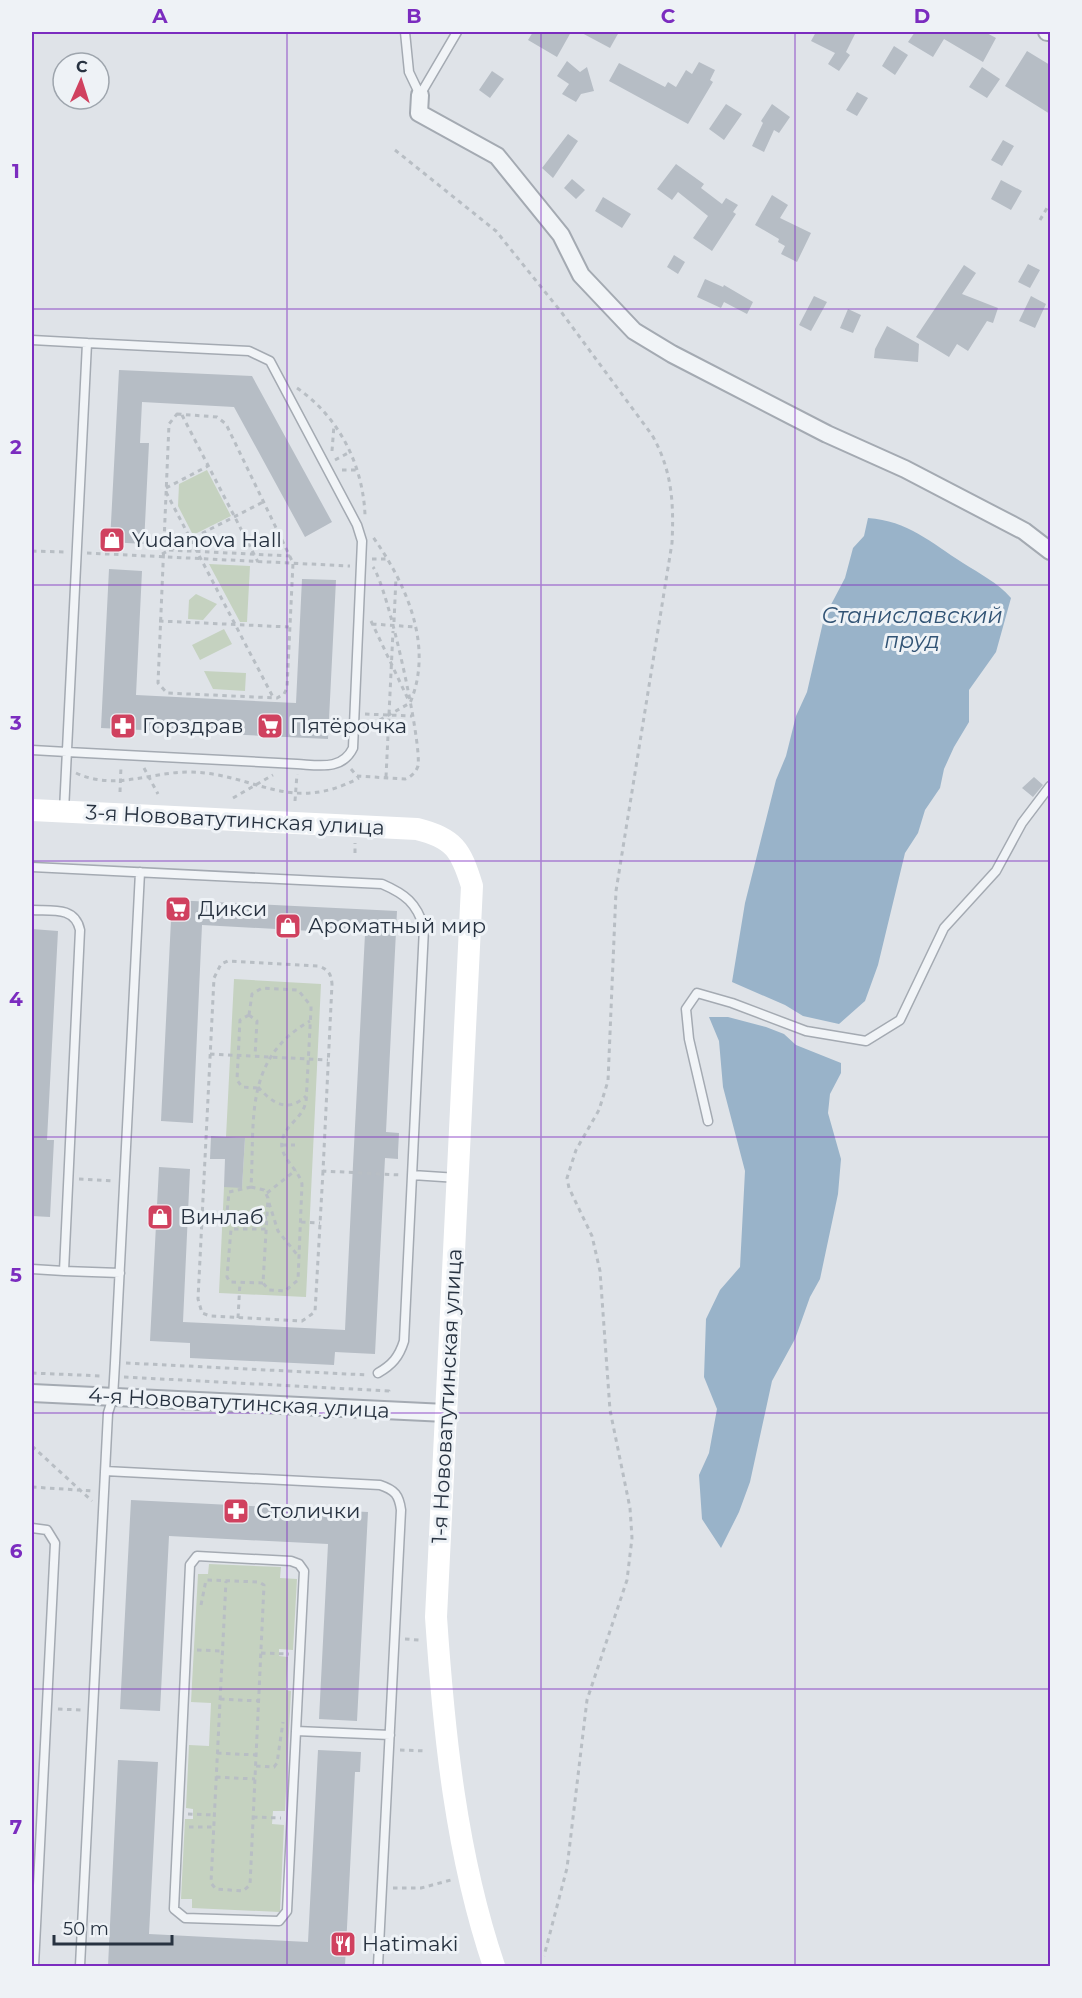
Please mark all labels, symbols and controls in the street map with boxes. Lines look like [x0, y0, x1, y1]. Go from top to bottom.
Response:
text: A [151, 4, 168, 28]
text: B [406, 4, 422, 28]
text: C [661, 4, 676, 28]
text: D [914, 4, 930, 28]
north arrow [51, 51, 111, 111]
text: С [75, 57, 88, 76]
text: 1 [12, 159, 20, 183]
text: 2 [10, 435, 22, 459]
shop icon: Yudanova Hall [97, 525, 127, 555]
place label: Yudanova Hall [132, 527, 282, 552]
water label: Станиславский пруд [821, 602, 1003, 654]
text: 3 [9, 711, 22, 735]
pharmacy icon: Горздрав [108, 711, 138, 741]
supermarket icon: Пятёрочка [255, 711, 285, 741]
place label: Горздрав [142, 713, 243, 738]
place label: Пятёрочка [290, 713, 407, 738]
street label: 3-я Нововатутинская улица [85, 799, 385, 840]
supermarket icon: Дикси [163, 894, 193, 924]
place label: Дикси [198, 896, 267, 921]
shop icon: Ароматный мир [273, 911, 303, 941]
place label: Ароматный мир [308, 913, 486, 938]
text: 4 [9, 987, 23, 1011]
shop icon: Винлаб [145, 1202, 175, 1232]
place label: Винлаб [180, 1204, 264, 1229]
street label: 1-я Нововатутинская улица [426, 1248, 467, 1544]
text: 5 [10, 1263, 22, 1287]
street label: 4-я Нововатутинская улица [88, 1382, 390, 1423]
pharmacy icon: Столички [221, 1496, 251, 1526]
place label: Столички [256, 1498, 360, 1523]
text: 6 [10, 1539, 23, 1563]
text: 7 [10, 1815, 22, 1839]
scale bar [54, 1908, 172, 1946]
text: 50 m [63, 1918, 109, 1940]
restaurant icon: Hatimaki [328, 1929, 358, 1959]
place label: Hatimaki [362, 1931, 459, 1956]

